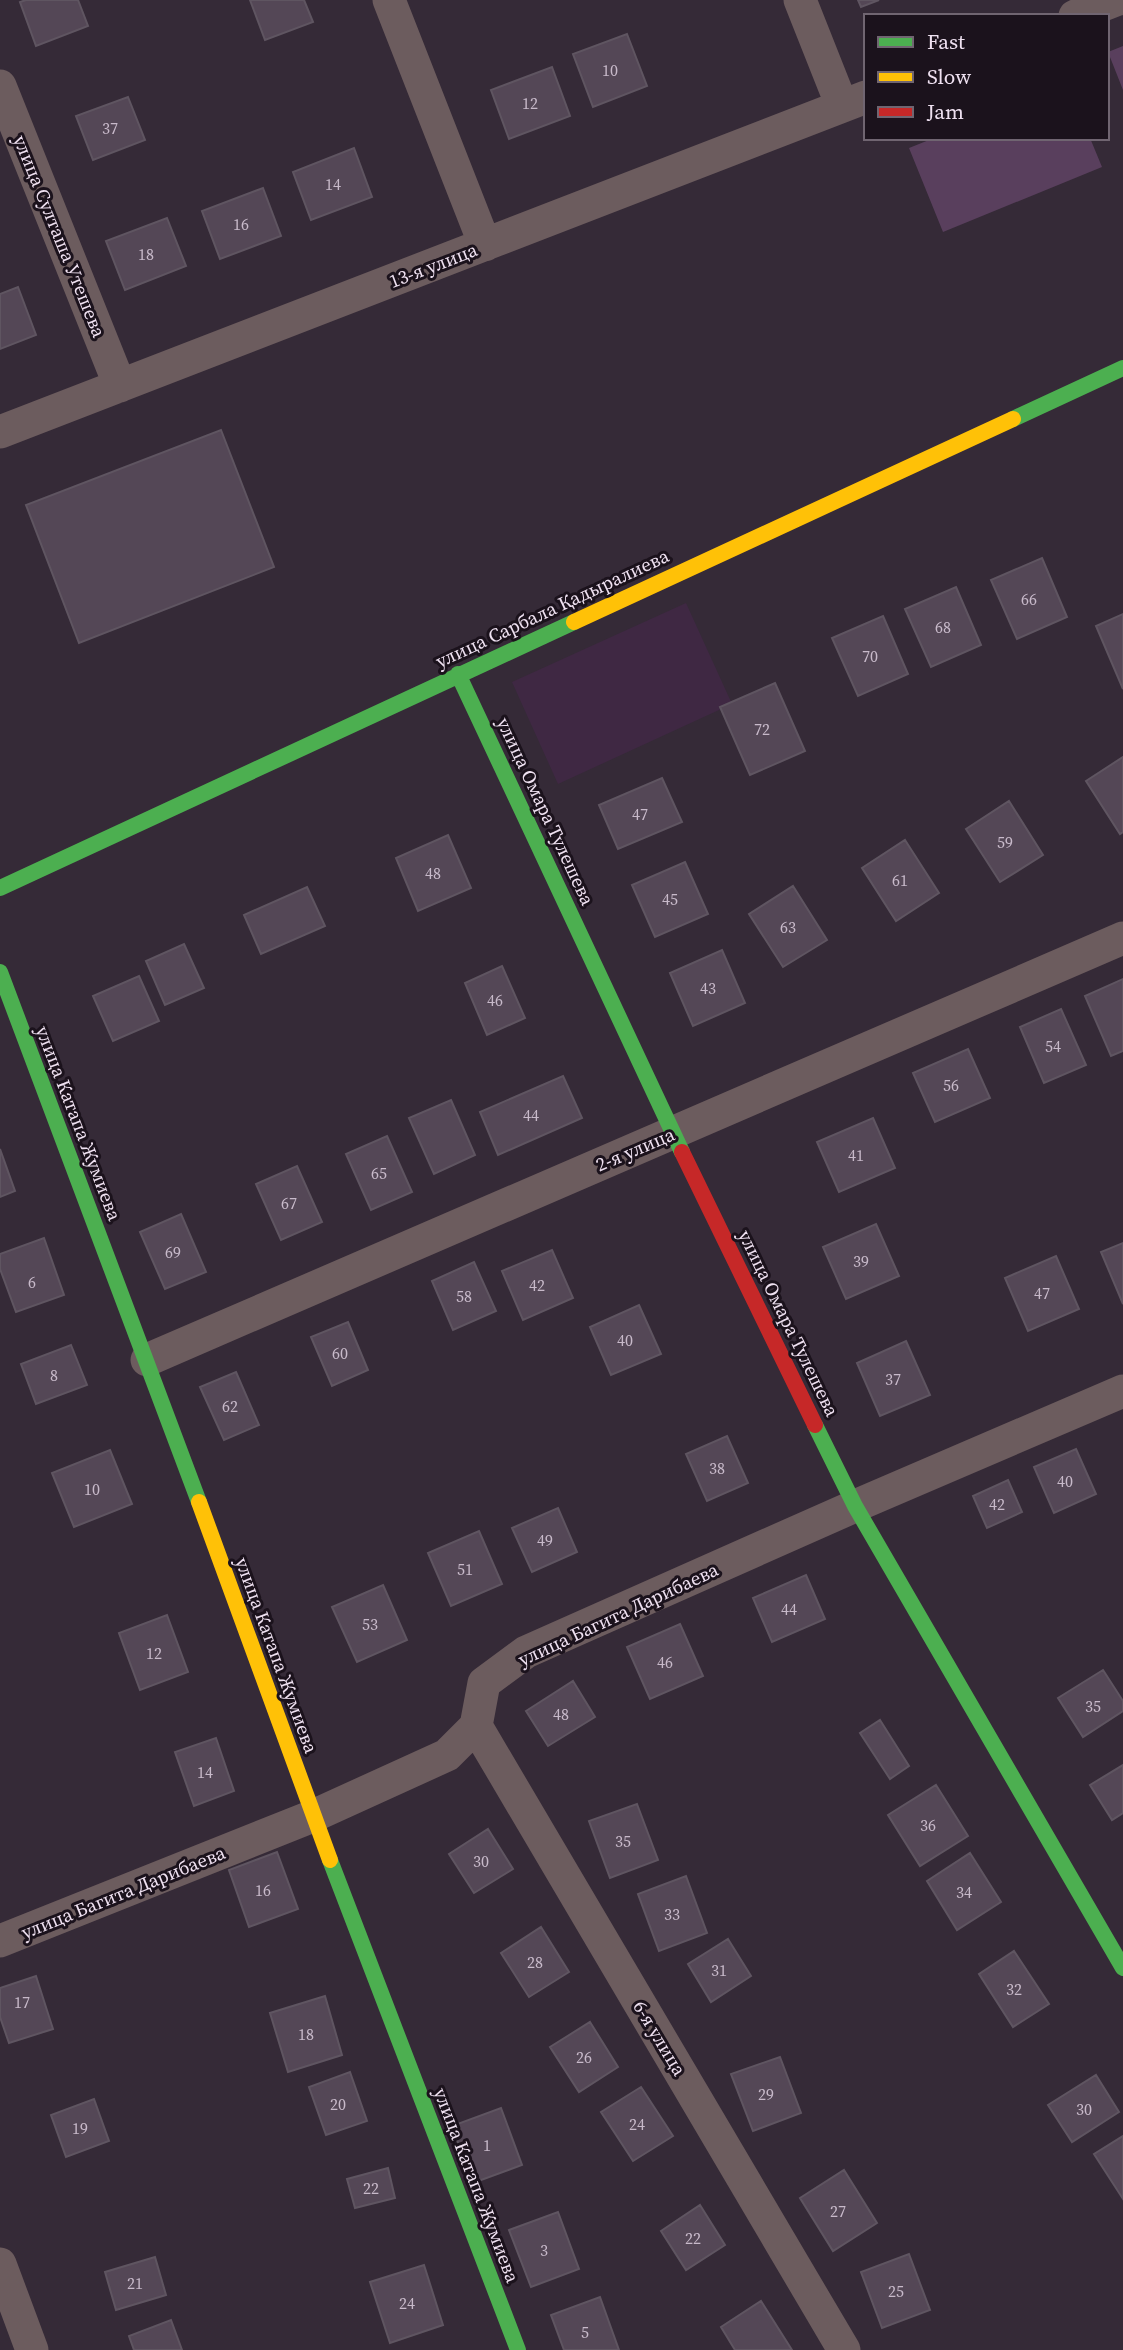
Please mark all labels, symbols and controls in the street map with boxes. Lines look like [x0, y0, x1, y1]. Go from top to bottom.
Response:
legend [864, 14, 1109, 140]
text: Fast [927, 27, 965, 56]
house number: 10 [602, 59, 618, 81]
text: Slow [927, 62, 971, 91]
house number: 12 [522, 92, 538, 114]
text: Jam [926, 97, 964, 126]
house number: 37 [102, 117, 118, 139]
street label: улица Султаша Утешева [7, 131, 113, 341]
house number: 14 [325, 173, 341, 195]
house number: 16 [233, 213, 249, 235]
street label: 13-я улица [385, 236, 481, 294]
house number: 18 [138, 243, 154, 265]
street label: улица Сарбала Қадыралиева [431, 542, 673, 674]
house number: 66 [1021, 588, 1037, 610]
house number: 68 [935, 616, 951, 638]
house number: 70 [862, 645, 878, 667]
street label: улица Омара Тулешева [491, 713, 601, 910]
house number: 72 [754, 718, 770, 740]
house number: 47 [632, 803, 648, 825]
house number: 59 [997, 831, 1013, 853]
house number: 48 [425, 862, 441, 884]
house number: 61 [892, 869, 908, 891]
house number: 45 [662, 888, 678, 910]
house number: 63 [780, 916, 796, 938]
house number: 43 [700, 977, 716, 999]
house number: 46 [487, 989, 503, 1011]
street label: улица Катапа Жумиева [30, 1022, 128, 1224]
house number: 54 [1045, 1035, 1061, 1057]
house number: 56 [943, 1074, 959, 1096]
house number: 44 [523, 1104, 539, 1126]
street label: 2-я улица [592, 1121, 679, 1177]
house number: 41 [848, 1144, 864, 1166]
house number: 65 [371, 1162, 387, 1184]
house number: 67 [281, 1192, 297, 1214]
street label: улица Омара Тулешева [732, 1225, 846, 1421]
house number: 69 [165, 1241, 181, 1263]
house number: 39 [853, 1250, 869, 1272]
house number: 6 [28, 1271, 36, 1293]
house number: 42 [529, 1274, 545, 1296]
house number: 47 [1034, 1282, 1050, 1304]
house number: 58 [456, 1285, 472, 1307]
house number: 40 [617, 1329, 633, 1351]
house number: 60 [332, 1342, 348, 1364]
house number: 8 [50, 1364, 58, 1386]
house number: 37 [885, 1368, 901, 1390]
house number: 62 [222, 1395, 238, 1417]
house number: 38 [709, 1457, 725, 1479]
house number: 40 [1057, 1470, 1073, 1492]
house number: 10 [84, 1478, 100, 1500]
house number: 42 [989, 1493, 1005, 1515]
house number: 49 [537, 1529, 553, 1551]
street label: улица Катапа Жумиева [229, 1553, 325, 1757]
street label: улица Багита Дарибаева [514, 1556, 723, 1672]
house number: 51 [457, 1558, 473, 1580]
house number: 44 [781, 1598, 797, 1620]
house number: 53 [362, 1613, 378, 1635]
house number: 12 [146, 1642, 162, 1664]
house number: 46 [657, 1651, 673, 1673]
house number: 35 [1085, 1695, 1101, 1717]
house number: 48 [553, 1703, 569, 1725]
house number: 14 [197, 1761, 213, 1783]
house number: 36 [920, 1814, 936, 1836]
house number: 35 [615, 1830, 631, 1852]
street label: улица Багита Дарибаева [17, 1839, 229, 1945]
house number: 30 [473, 1850, 489, 1872]
house number: 16 [255, 1879, 271, 1901]
house number: 34 [956, 1881, 972, 1903]
house number: 33 [664, 1903, 680, 1925]
house number: 28 [527, 1951, 543, 1973]
house number: 31 [711, 1959, 727, 1981]
house number: 32 [1006, 1978, 1022, 2000]
house number: 17 [14, 1991, 30, 2013]
street label: 6-я улица [627, 1996, 693, 2081]
house number: 18 [298, 2023, 314, 2045]
house number: 26 [576, 2046, 592, 2068]
house number: 29 [758, 2083, 774, 2105]
street label: улица Катапа Жумиева [428, 2084, 526, 2286]
house number: 20 [330, 2093, 346, 2115]
house number: 30 [1076, 2098, 1092, 2120]
house number: 24 [629, 2113, 645, 2135]
house number: 19 [72, 2117, 88, 2139]
house number: 1 [483, 2134, 491, 2156]
house number: 22 [363, 2177, 379, 2199]
house number: 27 [830, 2200, 846, 2222]
house number: 22 [685, 2227, 701, 2249]
house number: 3 [540, 2239, 548, 2261]
house number: 21 [127, 2272, 143, 2294]
house number: 25 [888, 2280, 904, 2302]
house number: 24 [399, 2292, 415, 2314]
house number: 5 [581, 2321, 589, 2343]

